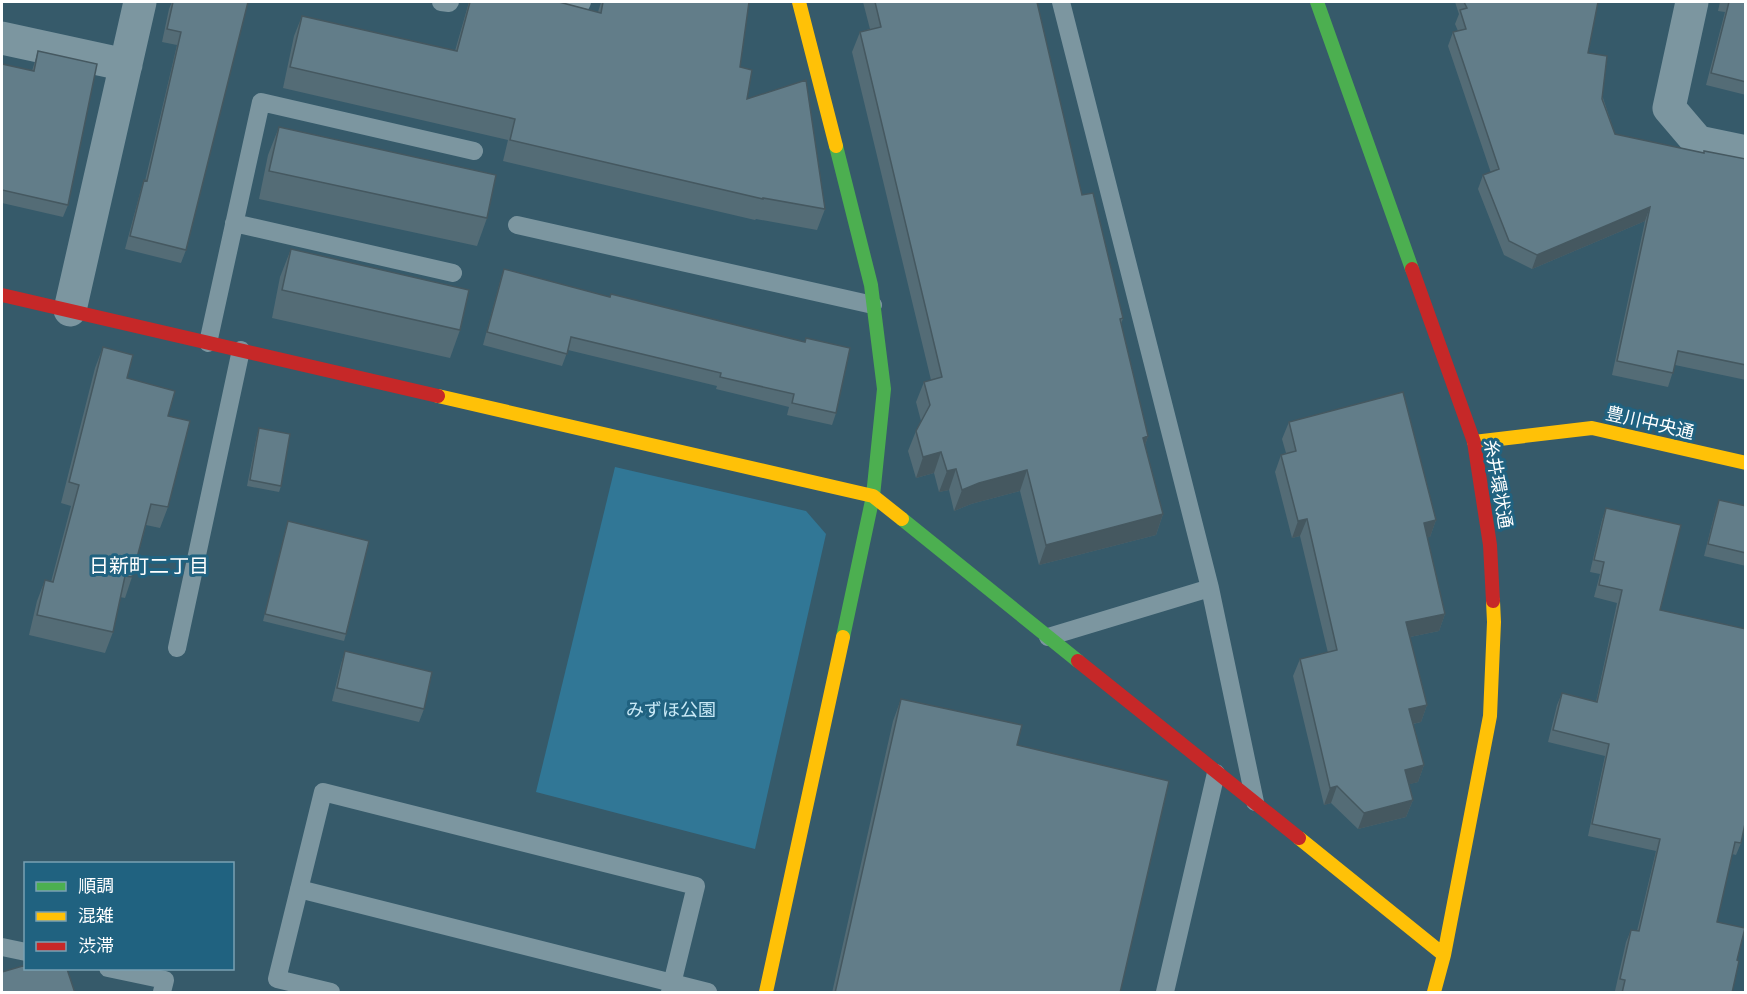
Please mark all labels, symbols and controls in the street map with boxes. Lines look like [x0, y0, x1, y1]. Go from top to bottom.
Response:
street label: 豊川中央通 [1604, 402, 1696, 444]
street label: 糸井環状通 [1479, 438, 1517, 530]
district label: 日新町二丁目 [89, 554, 209, 578]
park label: みずほ公園 [626, 699, 716, 721]
legend [24, 862, 234, 970]
text: 順調 [78, 875, 114, 897]
text: 混雑 [78, 905, 114, 927]
text: 渋滞 [78, 935, 114, 957]

